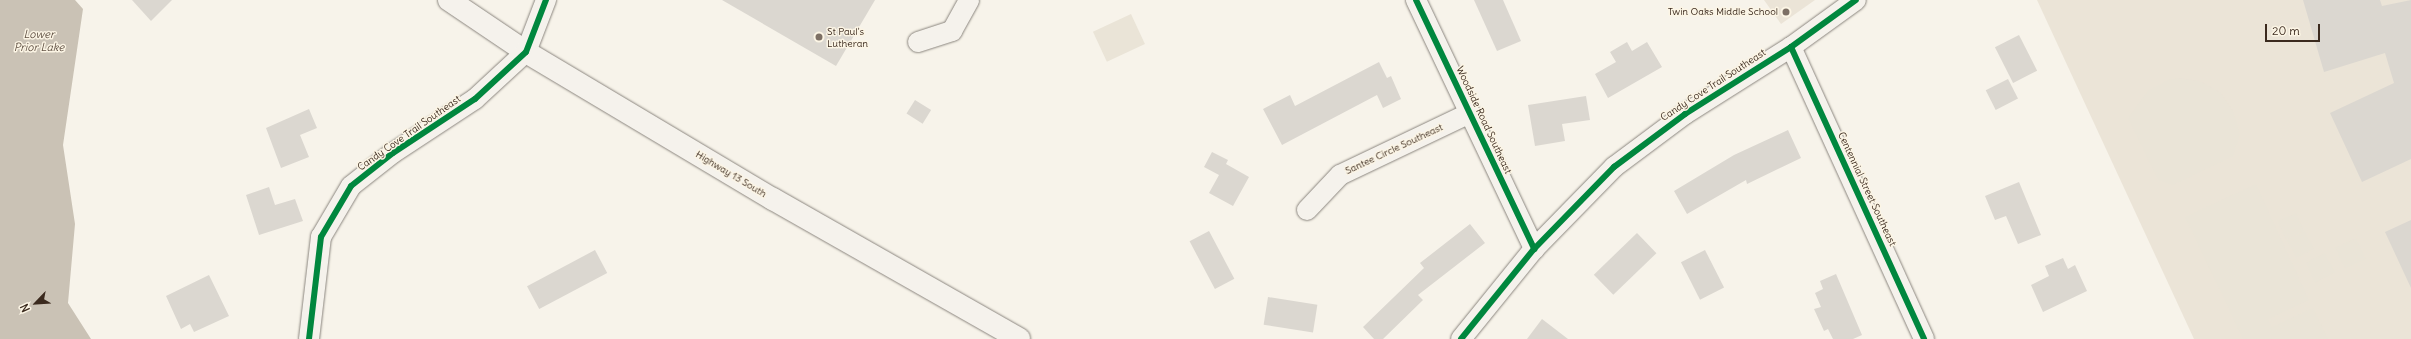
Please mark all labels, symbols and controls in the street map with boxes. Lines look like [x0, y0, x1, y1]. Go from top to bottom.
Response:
place label: Twin Oaks Middle School [1668, 6, 1778, 18]
marker: Twin Oaks Middle School [1781, 7, 1791, 17]
scale bar [2267, 16, 2322, 42]
text: 20 m [2272, 23, 2300, 38]
place label: St Paul's Lutheran [827, 25, 868, 48]
water label: Lower Prior Lake [14, 28, 64, 54]
marker: St Paul's Lutheran [814, 32, 824, 42]
street label: Candy Cove Trail Southeast [1658, 46, 1768, 124]
street label: Woodside Road Southeast [1454, 64, 1514, 176]
street label: Candy Cove Trail Southeast [355, 93, 463, 173]
street label: Santee Circle Southeast [1343, 121, 1445, 177]
street label: Centennial Street Southeast [1835, 130, 1899, 248]
street label: Highway 13 South [693, 148, 769, 200]
north arrow [16, 283, 56, 323]
text: N [17, 302, 33, 314]

